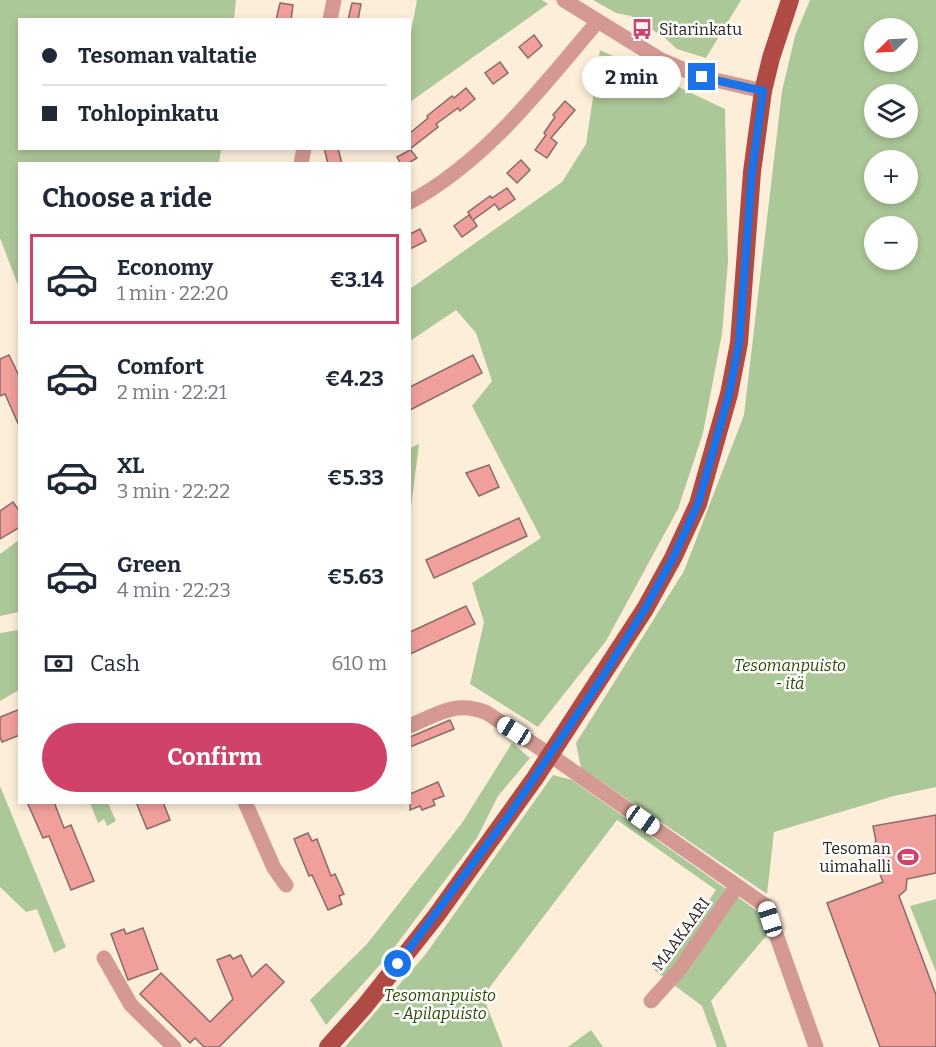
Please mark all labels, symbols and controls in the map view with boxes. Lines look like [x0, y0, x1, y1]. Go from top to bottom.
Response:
bus stop icon: Sitarinkatu [630, 17, 654, 41]
north arrow [864, 18, 918, 72]
map controls [864, 18, 918, 270]
place label: Sitarinkatu [659, 20, 742, 39]
text: Tesoman valtatie [78, 42, 257, 69]
callout: 2 min [582, 56, 681, 98]
route end [688, 63, 715, 90]
text: 2 min [605, 65, 658, 89]
button: layers [864, 84, 918, 138]
text: Tohlopinkatu [78, 100, 219, 127]
button: + [864, 150, 918, 204]
text: Choose a ride [42, 182, 212, 214]
button: − [864, 216, 918, 270]
icon: car [45, 252, 99, 306]
text: Economy [117, 254, 213, 281]
text: €3.14 [329, 266, 384, 293]
text: 1 min · 22:20 [117, 281, 229, 305]
icon: car [45, 351, 99, 405]
text: Comfort [117, 353, 204, 380]
text: €4.23 [325, 365, 384, 392]
text: 2 min · 22:21 [117, 380, 227, 404]
icon: car [45, 450, 99, 504]
text: XL [117, 452, 144, 479]
text: €5.33 [327, 464, 384, 491]
text: 3 min · 22:22 [117, 479, 230, 503]
icon: car [45, 549, 99, 603]
text: Green [117, 551, 181, 578]
text: €5.63 [327, 563, 384, 590]
text: 4 min · 22:23 [117, 578, 231, 602]
icon: cash [42, 647, 75, 680]
text: Cash [90, 650, 140, 677]
text: 610 m [331, 651, 387, 675]
park label: Tesomanpuisto - itä [734, 656, 846, 693]
car [494, 714, 534, 748]
button: Confirm [42, 723, 387, 792]
car [623, 802, 663, 838]
place label: Tesoman uimahalli [820, 839, 891, 876]
sports icon: Tesoman uimahalli [896, 845, 920, 869]
street label: MAAKAARI [648, 894, 714, 974]
car [756, 899, 784, 939]
route start [384, 950, 411, 977]
park label: Tesomanpuisto - Apilapuisto [384, 986, 496, 1023]

